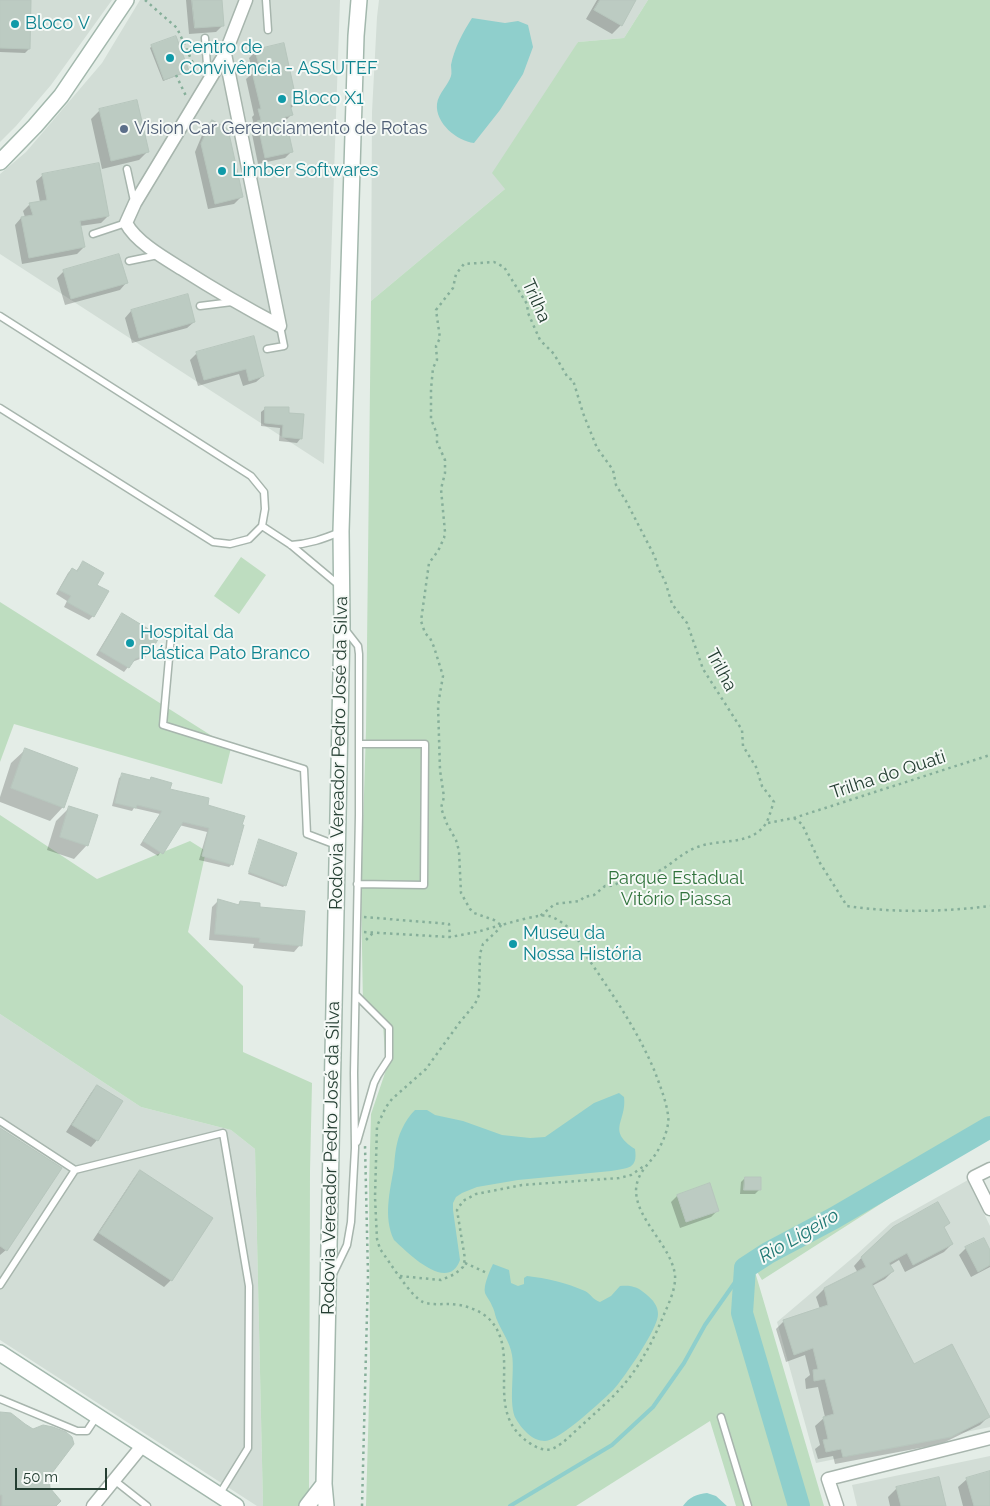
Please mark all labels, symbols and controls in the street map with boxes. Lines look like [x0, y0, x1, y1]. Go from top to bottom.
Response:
place label: Bloco V [25, 13, 90, 35]
marker: Bloco V [9, 18, 21, 30]
place label: Centro de Convivência - ASSUTEF [180, 37, 378, 80]
marker: Centro de Convivência - ASSUTEF [164, 52, 176, 64]
place label: Bloco X1 [292, 88, 364, 110]
marker: Bloco X1 [276, 93, 288, 105]
place label: Vision Car Gerenciamento de Rotas [134, 118, 427, 140]
marker: Vision Car Gerenciamento de Rotas [118, 123, 130, 135]
place label: Limber Softwares [232, 160, 378, 182]
marker: Limber Softwares [216, 165, 228, 177]
street label: Trilha [517, 276, 555, 326]
street label: Rodovia Vereador Pedro José da Silva [325, 596, 353, 910]
place label: Hospital da Plástica Pato Branco [140, 622, 310, 664]
marker: Hospital da Plástica Pato Branco [124, 637, 136, 649]
street label: Trilha [701, 645, 741, 695]
street label: Trilha do Quati [828, 746, 948, 804]
park label: Parque Estadual Vitório Piassa [608, 868, 744, 911]
place label: Museu da Nossa História [523, 923, 642, 966]
marker: Museu da Nossa História [507, 938, 519, 950]
street label: Rodovia Vereador Pedro José da Silva [317, 1001, 345, 1315]
water label: Rio Ligeiro [755, 1204, 843, 1268]
scale bar [18, 1458, 110, 1490]
text: 50 m [23, 1468, 58, 1486]

